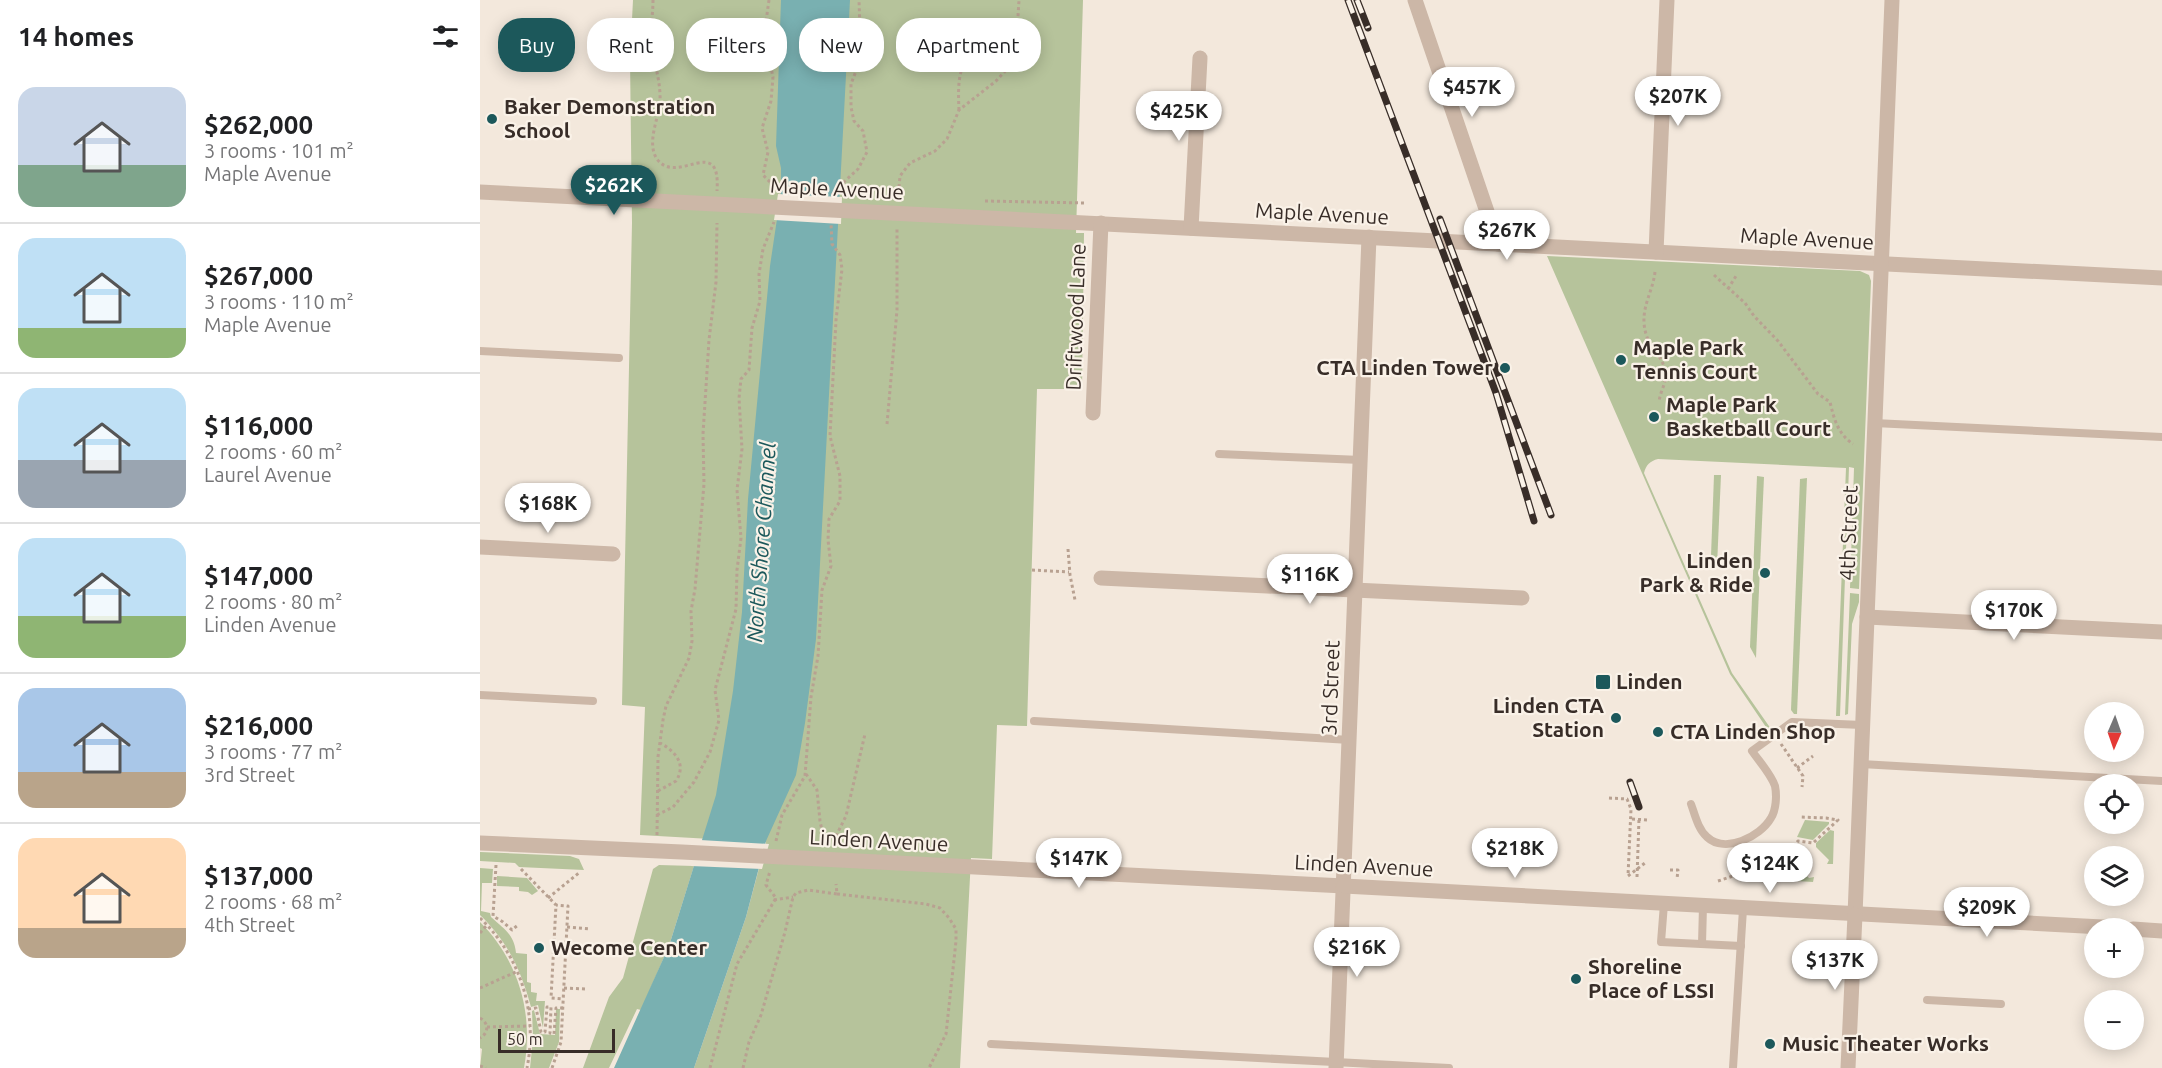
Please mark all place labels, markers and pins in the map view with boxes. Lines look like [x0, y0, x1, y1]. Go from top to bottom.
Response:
pin: $457K [1430, 67, 1514, 118]
pin: $207K [1636, 76, 1720, 127]
pin: $425K [1137, 91, 1221, 142]
place label: Baker Demonstration School [504, 94, 715, 142]
marker: Baker Demonstration School [485, 112, 499, 126]
pin: $262K [572, 165, 656, 216]
pin: $267K [1465, 210, 1549, 261]
place label: Maple Park Tennis Court [1633, 335, 1757, 383]
marker: Maple Park Tennis Court [1614, 353, 1628, 367]
place label: CTA Linden Tower [1316, 355, 1493, 379]
marker: CTA Linden Tower [1498, 361, 1512, 375]
place label: Maple Park Basketball Court [1666, 392, 1831, 440]
marker: Maple Park Basketball Court [1647, 410, 1661, 424]
pin: $168K [506, 483, 590, 534]
place label: Linden Park & Ride [1639, 548, 1753, 596]
pin: $116K [1268, 554, 1352, 605]
marker: Linden Park & Ride [1758, 566, 1772, 580]
pin: $170K [1972, 590, 2056, 641]
place label: Linden [1616, 669, 1683, 693]
marker: Linden [1594, 673, 1612, 691]
place label: Linden CTA Station [1493, 693, 1604, 741]
marker: Linden CTA Station [1609, 711, 1623, 725]
place label: CTA Linden Shop [1670, 719, 1836, 743]
marker: CTA Linden Shop [1651, 725, 1665, 739]
pin: $218K [1473, 828, 1557, 879]
pin: $147K [1037, 838, 1121, 889]
pin: $124K [1728, 843, 1812, 894]
pin: $209K [1945, 887, 2029, 938]
pin: $216K [1315, 927, 1399, 978]
place label: Wecome Center [551, 935, 707, 959]
pin: $137K [1793, 940, 1877, 991]
marker: Wecome Center [532, 941, 546, 955]
place label: Shoreline Place of LSSI [1588, 954, 1715, 1002]
marker: Shoreline Place of LSSI [1569, 972, 1583, 986]
place label: Music Theater Works [1782, 1031, 1989, 1055]
marker: Music Theater Works [1763, 1037, 1777, 1051]

